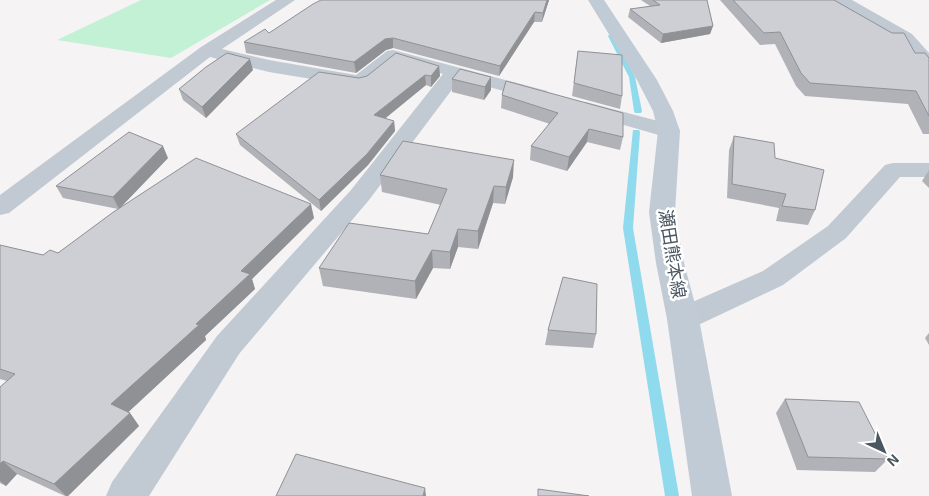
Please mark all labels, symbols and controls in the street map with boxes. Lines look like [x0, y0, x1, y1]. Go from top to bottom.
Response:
street label: 瀬田熊本線 [655, 208, 691, 300]
north arrow [859, 426, 909, 476]
text: N [884, 451, 903, 470]

